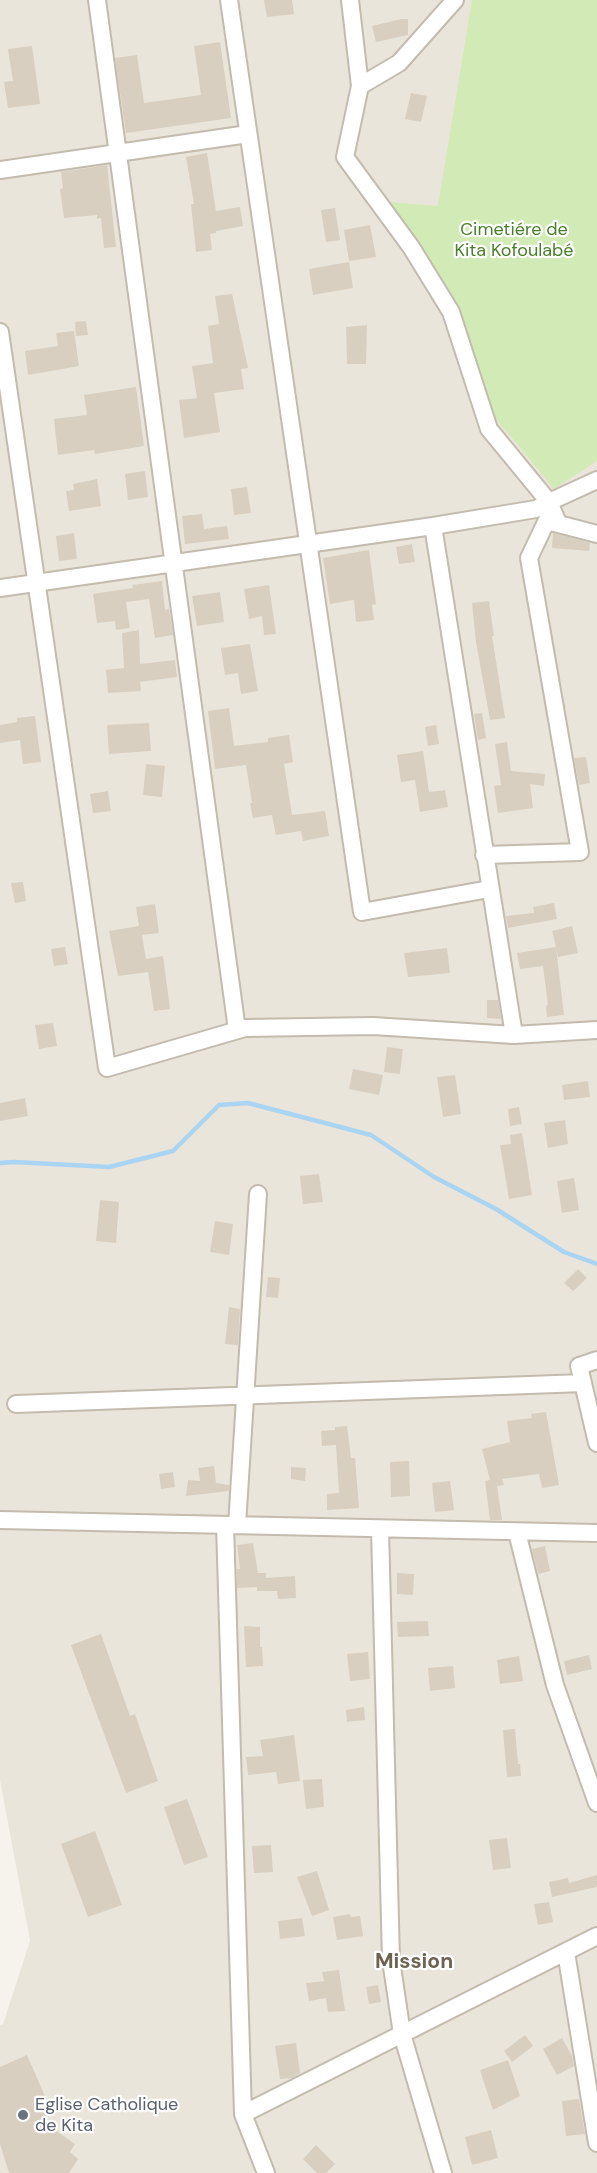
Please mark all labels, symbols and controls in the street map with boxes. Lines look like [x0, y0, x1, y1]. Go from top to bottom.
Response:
park label: Cimetiére de Kita Kofoulabé [454, 219, 574, 262]
district label: Mission [375, 1949, 453, 1975]
place label: Eglise Catholique de Kita [35, 2094, 178, 2136]
marker: Eglise Catholique de Kita [16, 2108, 30, 2122]

